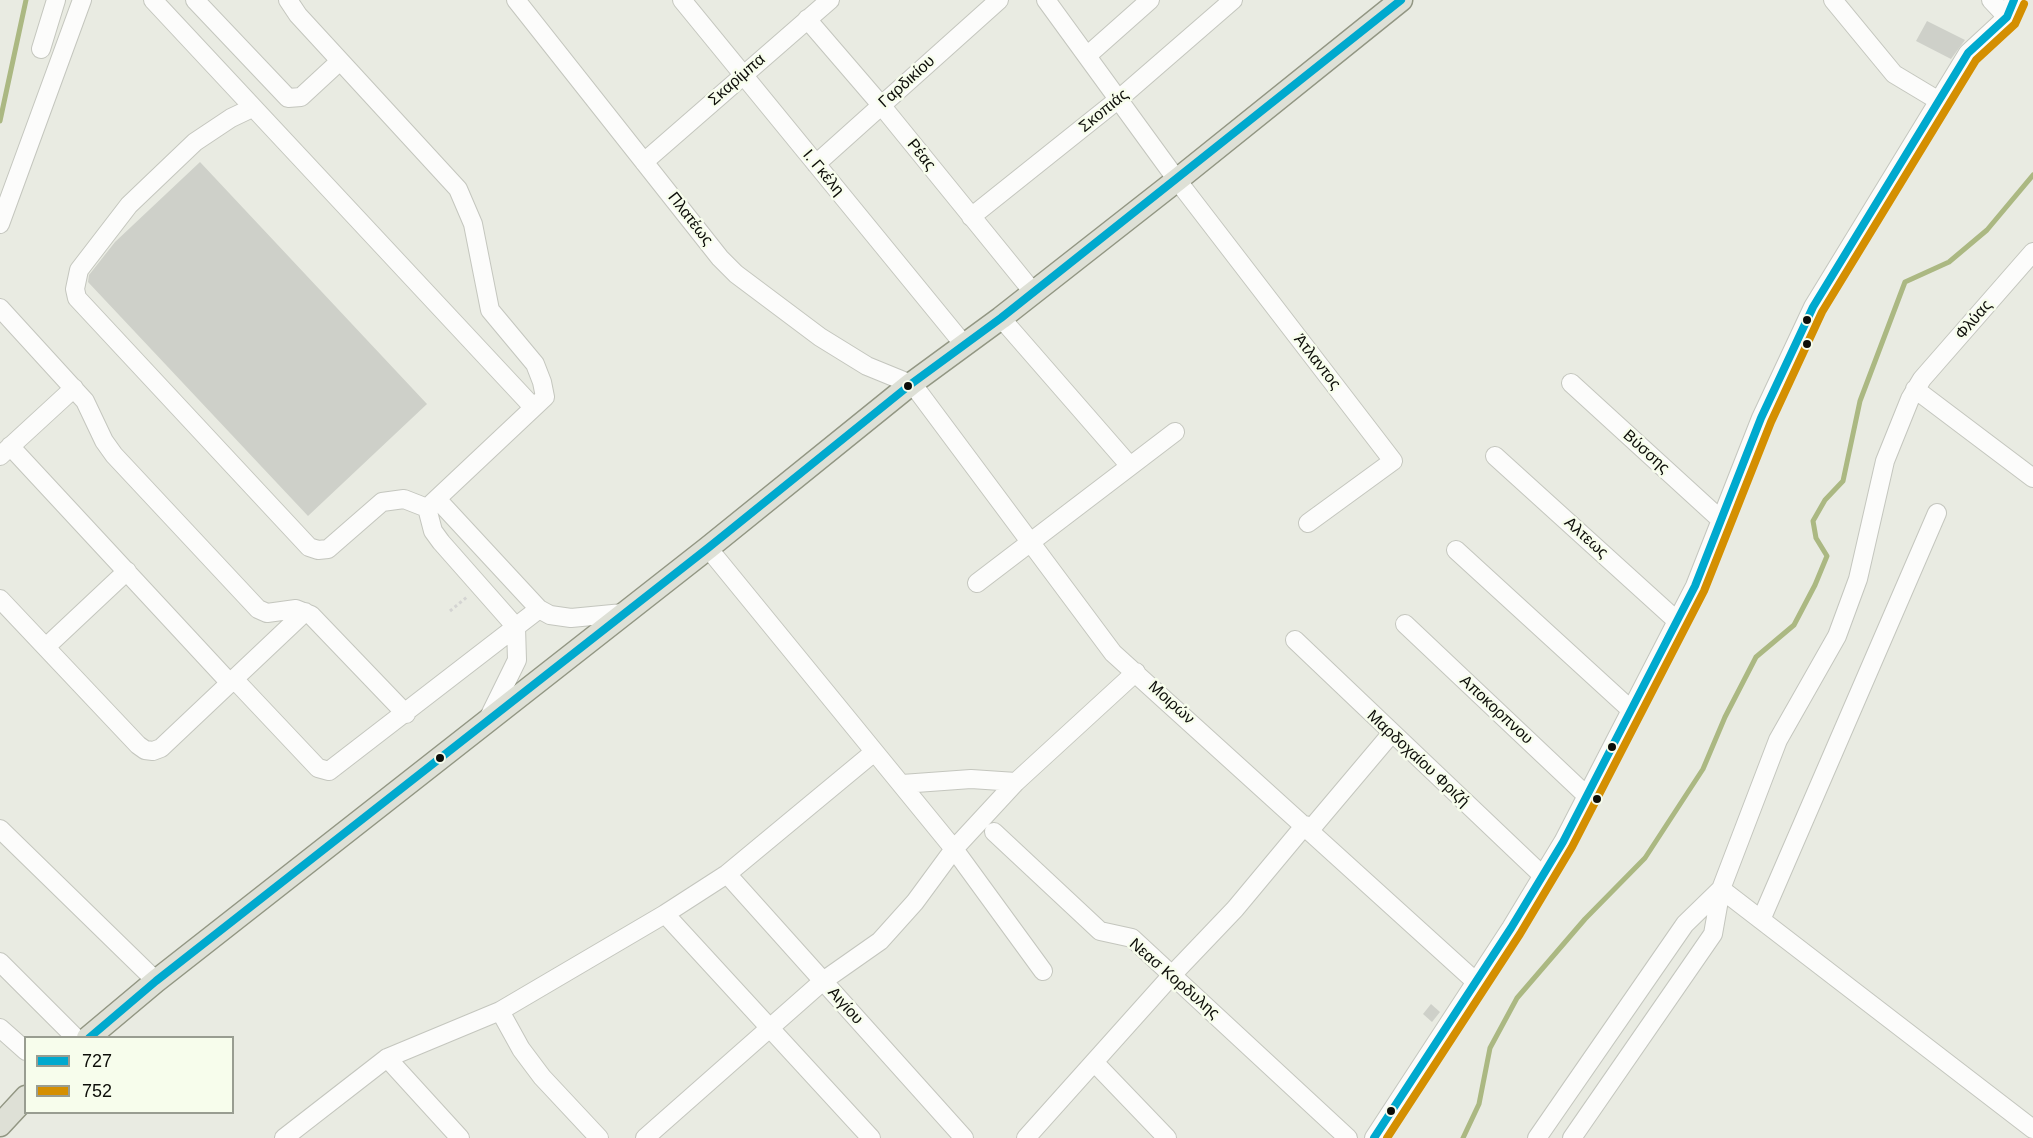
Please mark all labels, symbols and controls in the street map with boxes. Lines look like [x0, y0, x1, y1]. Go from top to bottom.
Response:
street label: Σκαρίμπα [705, 50, 769, 110]
street label: Γαρδικίου [875, 52, 939, 112]
street label: Σκοπιάς [1075, 85, 1133, 137]
street label: Ρέας [903, 135, 939, 175]
street label: Ι. Γκέλη [798, 146, 848, 200]
street label: Πλατέως [663, 189, 717, 249]
street label: Φλύας [1952, 296, 1996, 344]
unlabelled marker [1801, 314, 1813, 326]
street label: Άτλαντος [1290, 331, 1344, 393]
unlabelled marker [1801, 338, 1813, 350]
unlabelled marker [902, 380, 914, 392]
street label: Βύσσης [1619, 426, 1673, 478]
street label: Αλτεως [1560, 513, 1612, 563]
street label: Αποκορπνου [1456, 671, 1536, 749]
street label: Μοιρών [1144, 677, 1198, 729]
street label: Μαρδοχαίου Φριζή [1363, 707, 1473, 811]
unlabelled marker [1606, 741, 1618, 753]
unlabelled marker [434, 752, 446, 764]
unlabelled marker [1591, 793, 1603, 805]
street label: Νεασ Κορδυλης [1125, 935, 1223, 1023]
street label: Αιγίου [823, 983, 867, 1029]
legend [24, 1036, 234, 1114]
text: 727 [82, 1051, 112, 1071]
text: 752 [82, 1081, 112, 1101]
unlabelled marker [1385, 1105, 1397, 1117]

